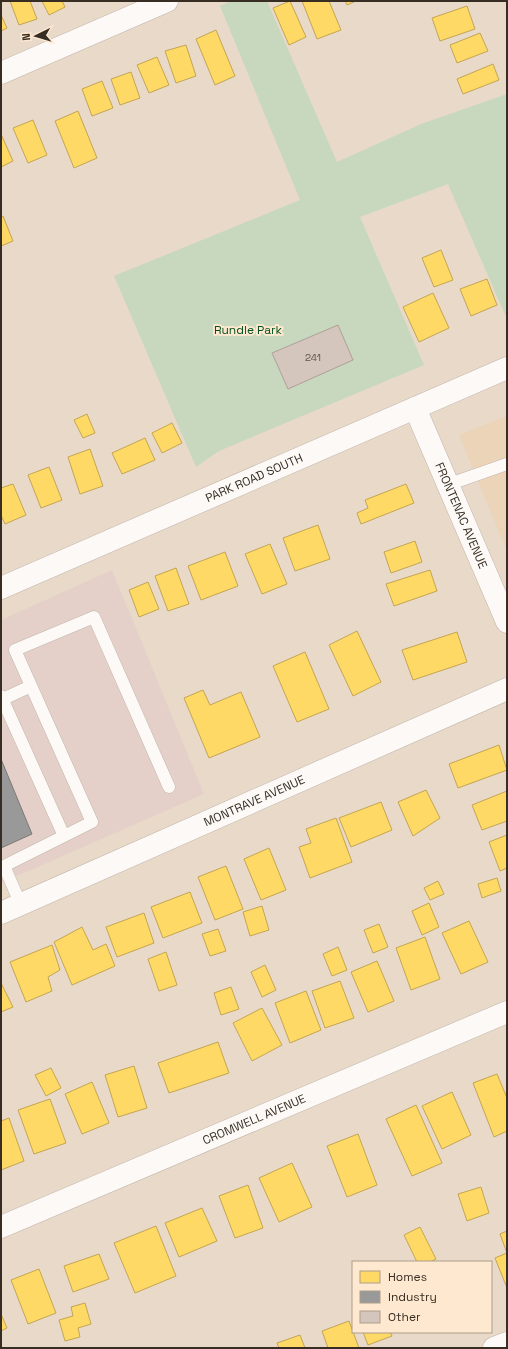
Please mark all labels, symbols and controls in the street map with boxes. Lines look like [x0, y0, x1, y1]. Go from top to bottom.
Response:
north arrow [16, 16, 56, 56]
text: N [19, 33, 33, 41]
park label: Rundle Park [214, 322, 283, 338]
house number: 241 [305, 351, 321, 364]
street label: PARK ROAD SOUTH [203, 450, 305, 506]
street label: FRONTENAC AVENUE [431, 460, 491, 571]
street label: MONTRAVE AVENUE [201, 771, 308, 830]
street label: CROMWELL AVENUE [200, 1090, 308, 1148]
legend [352, 1261, 492, 1333]
text: Homes [388, 1269, 427, 1285]
text: Industry [388, 1289, 437, 1305]
text: Other [388, 1309, 421, 1325]

